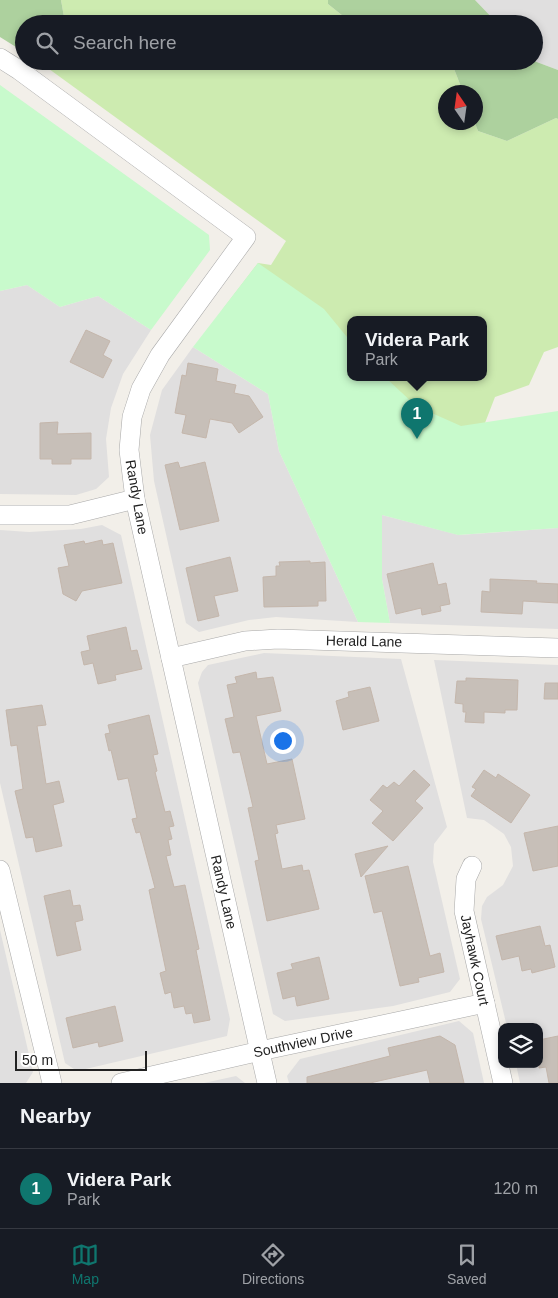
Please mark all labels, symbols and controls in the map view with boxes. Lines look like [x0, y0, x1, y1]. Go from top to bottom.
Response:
search box [15, 15, 543, 70]
icon: search [33, 29, 61, 57]
text: Search here [73, 32, 177, 53]
north arrow [438, 85, 483, 130]
popup [347, 316, 487, 381]
text: Videra Park [365, 329, 469, 350]
text: Park [365, 351, 398, 368]
pin: 1 [401, 398, 433, 439]
street label: Randy Lane [123, 458, 151, 536]
street label: Herald Lane [326, 632, 402, 650]
your location [270, 728, 296, 754]
street label: Randy Lane [208, 853, 240, 931]
street label: Jayhawk Court [458, 913, 492, 1007]
map controls [498, 1023, 543, 1068]
button: layers [498, 1023, 543, 1068]
street label: Southview Drive [252, 1024, 354, 1060]
scale bar [15, 1048, 148, 1071]
text: 50 m [22, 1052, 53, 1068]
text: Nearby [20, 1104, 91, 1127]
text: Videra Park [67, 1169, 171, 1190]
text: 1 [32, 1180, 40, 1197]
text: 120 m [494, 1180, 538, 1197]
text: Park [67, 1191, 100, 1208]
tab: Map [71, 1241, 99, 1287]
tab: Directions [242, 1241, 304, 1287]
tab: Saved [447, 1241, 487, 1287]

